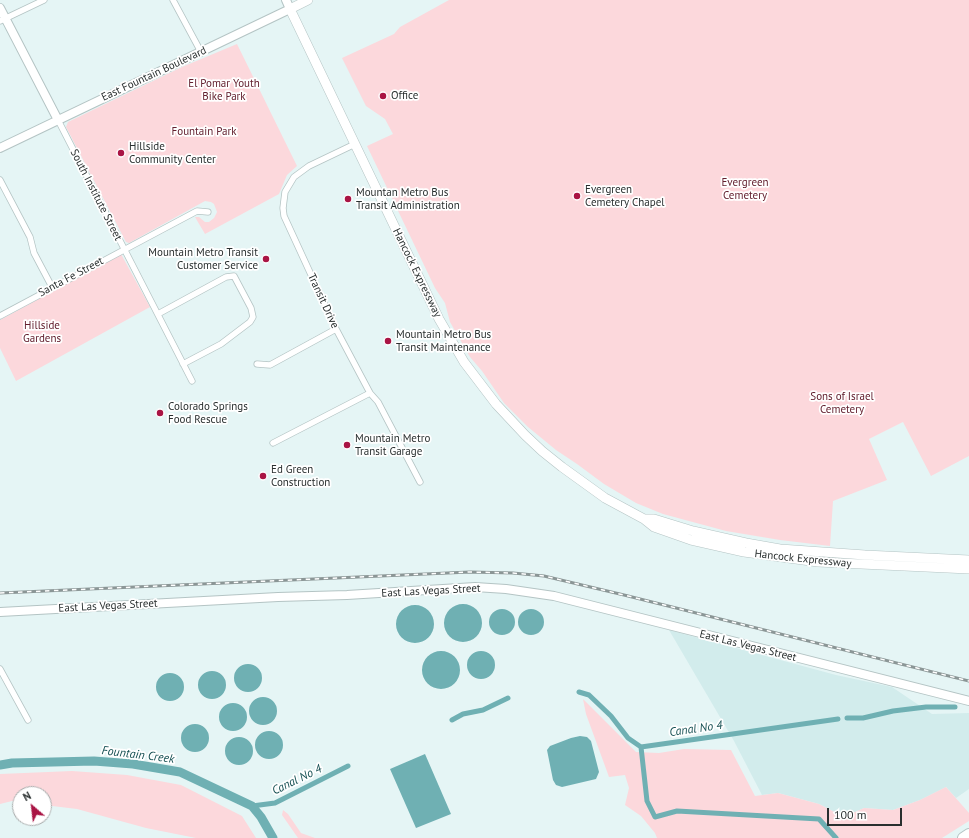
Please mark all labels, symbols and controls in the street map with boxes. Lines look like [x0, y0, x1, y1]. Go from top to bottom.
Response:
street label: East Fountain Boulevard [99, 44, 209, 104]
park label: El Pomar Youth Bike Park [188, 77, 260, 103]
place label: Office [391, 89, 418, 103]
marker: Office [378, 91, 388, 101]
park label: Fountain Park [172, 125, 236, 139]
place label: Hillside Community Center [129, 140, 216, 166]
street label: South Institute Street [67, 147, 125, 243]
marker: Hillside Community Center [116, 148, 126, 158]
park label: Evergreen Cemetery [721, 176, 769, 202]
place label: Evergreen Cemetery Chapel [585, 183, 665, 209]
place label: Mountan Metro Bus Transit Administration [356, 186, 460, 212]
marker: Evergreen Cemetery Chapel [572, 191, 582, 201]
marker: Mountan Metro Bus Transit Administration [343, 194, 353, 204]
street label: Hancock Expressway [390, 226, 444, 320]
place label: Mountain Metro Transit Customer Service [148, 246, 258, 272]
street label: Santa Fe Street [36, 254, 106, 300]
marker: Mountain Metro Transit Customer Service [261, 254, 271, 264]
street label: Transit Drive [305, 271, 341, 331]
park label: Hillside Gardens [23, 319, 61, 345]
place label: Mountain Metro Bus Transit Maintenance [396, 328, 491, 354]
marker: Mountain Metro Bus Transit Maintenance [383, 336, 393, 346]
park label: Sons of Israel Cemetery [810, 390, 874, 416]
place label: Colorado Springs Food Rescue [168, 400, 248, 426]
marker: Colorado Springs Food Rescue [155, 408, 165, 418]
place label: Mountain Metro Transit Garage [355, 432, 430, 458]
marker: Mountain Metro Transit Garage [342, 440, 352, 450]
place label: Ed Green Construction [271, 463, 330, 489]
marker: Ed Green Construction [258, 471, 268, 481]
street label: Hancock Expressway [754, 547, 852, 571]
street label: East Las Vegas Street [381, 582, 481, 600]
street label: East Las Vegas Street [58, 597, 158, 615]
street label: East Las Vegas Street [698, 628, 798, 664]
water label: Canal No 4 [668, 718, 724, 740]
water label: Fountain Creek [101, 743, 175, 767]
water label: Canal No 4 [270, 762, 324, 798]
north arrow [12, 786, 52, 826]
text: N [20, 788, 33, 804]
scale bar [829, 800, 904, 826]
text: 100 m [834, 807, 867, 822]

